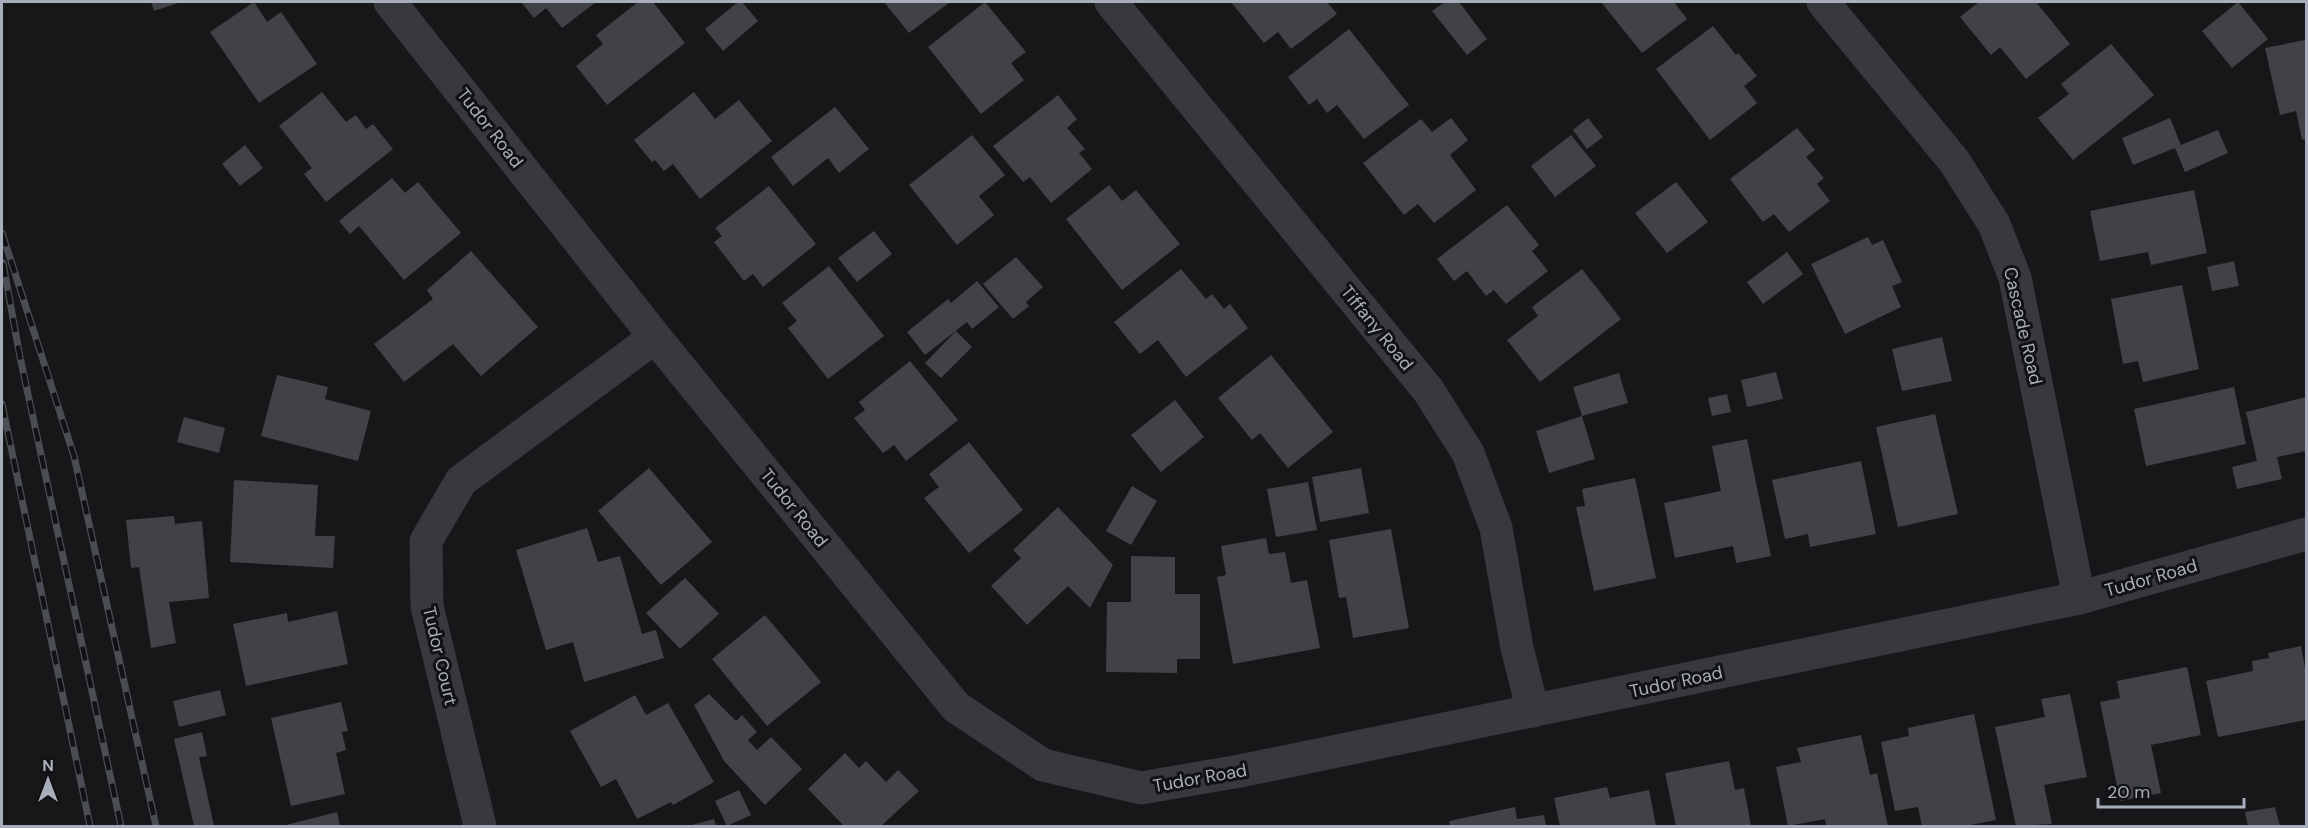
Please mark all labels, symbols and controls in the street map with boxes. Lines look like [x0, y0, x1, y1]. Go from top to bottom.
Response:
street label: Tudor Road [451, 83, 529, 173]
street label: Cascade Road [1998, 265, 2048, 387]
street label: Tiffany Road [1335, 280, 1419, 376]
street label: Tudor Road [755, 464, 833, 552]
street label: Tudor Road [2102, 553, 2200, 603]
street label: Tudor Court [417, 604, 463, 708]
street label: Tudor Road [1627, 660, 1725, 704]
north arrow [18, 750, 78, 810]
text: N [42, 755, 54, 776]
street label: Tudor Road [1151, 758, 1249, 798]
scale bar [2098, 771, 2244, 809]
text: 20 m [2107, 780, 2150, 804]

